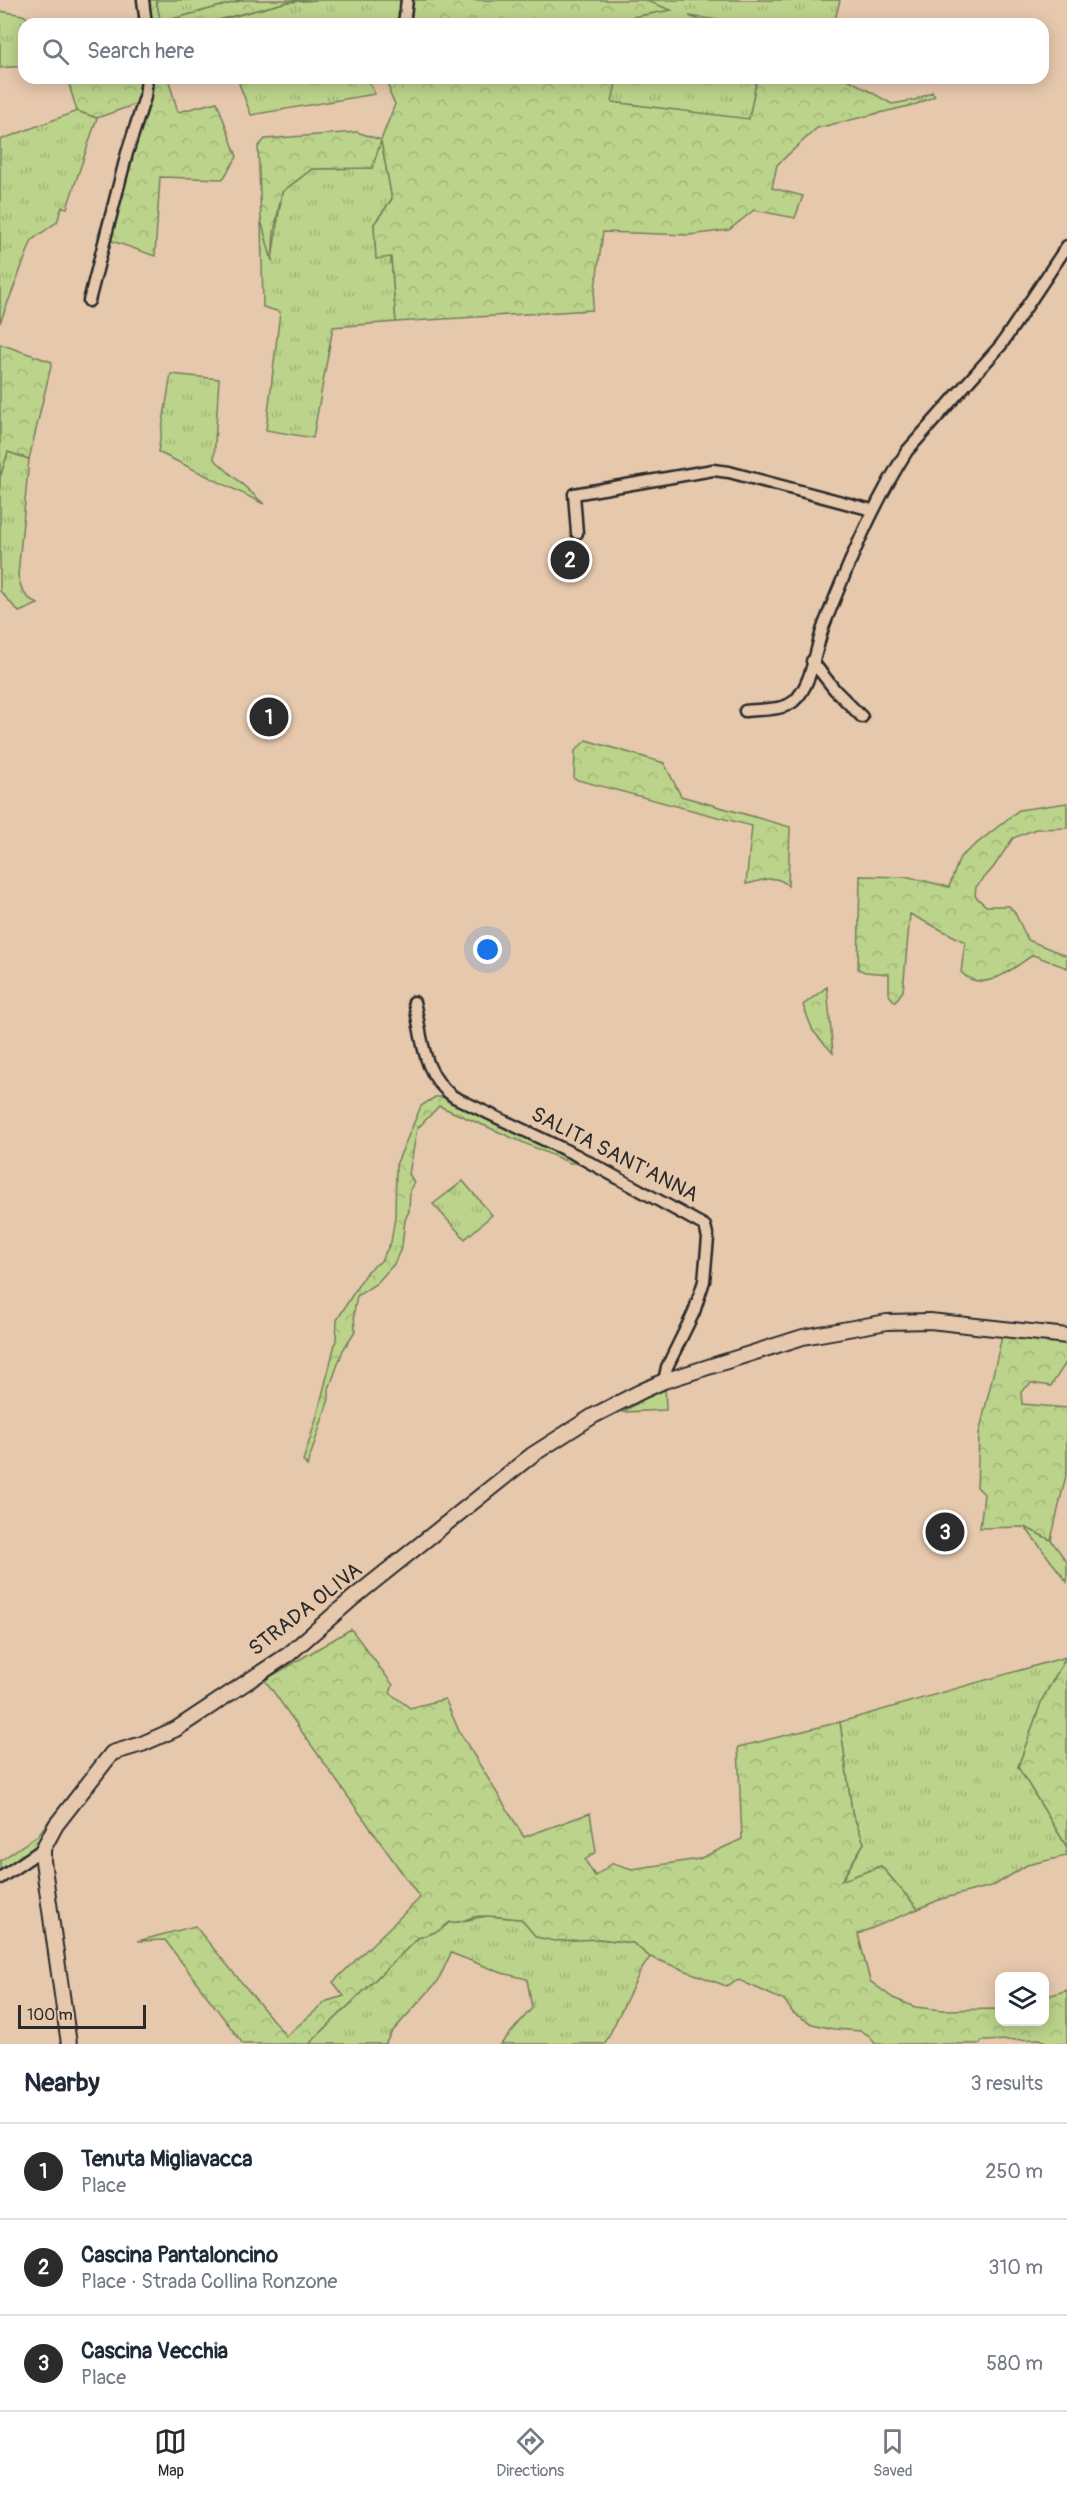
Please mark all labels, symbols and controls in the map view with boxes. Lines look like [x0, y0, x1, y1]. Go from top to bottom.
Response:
search box [18, 18, 1049, 84]
icon: search [39, 35, 72, 68]
text: Search here [87, 37, 194, 65]
pin: 2 [550, 538, 590, 582]
pin: 1 [250, 694, 288, 740]
your location [473, 935, 502, 964]
street label: SALITA SANT'ANNA [526, 1101, 703, 1208]
pin: 3 [926, 1510, 964, 1555]
street label: STRADA OLIVA [243, 1557, 367, 1662]
map controls [995, 1972, 1049, 2026]
button: layers [995, 1972, 1049, 2026]
scale bar [18, 2002, 146, 2030]
text: 100 m [27, 2005, 73, 2025]
text: Nearby [24, 2067, 100, 2099]
text: 3 results [971, 2071, 1043, 2096]
text: Tenuta Migliavacca [81, 2145, 253, 2173]
text: 1 [40, 2159, 47, 2184]
text: 250 m [985, 2159, 1043, 2184]
text: Place [81, 2173, 126, 2198]
text: Cascina Pantaloncino [81, 2241, 278, 2269]
text: 2 [38, 2255, 49, 2280]
text: 310 m [988, 2255, 1043, 2280]
text: Place · Strada Collina Ronzone [81, 2269, 337, 2294]
text: Cascina Vecchia [81, 2337, 228, 2365]
text: 3 [38, 2351, 49, 2376]
text: 580 m [986, 2351, 1043, 2376]
text: Place [81, 2365, 126, 2390]
tab: Map [154, 2425, 187, 2481]
tab: Directions [496, 2425, 564, 2481]
tab: Saved [873, 2425, 913, 2481]

